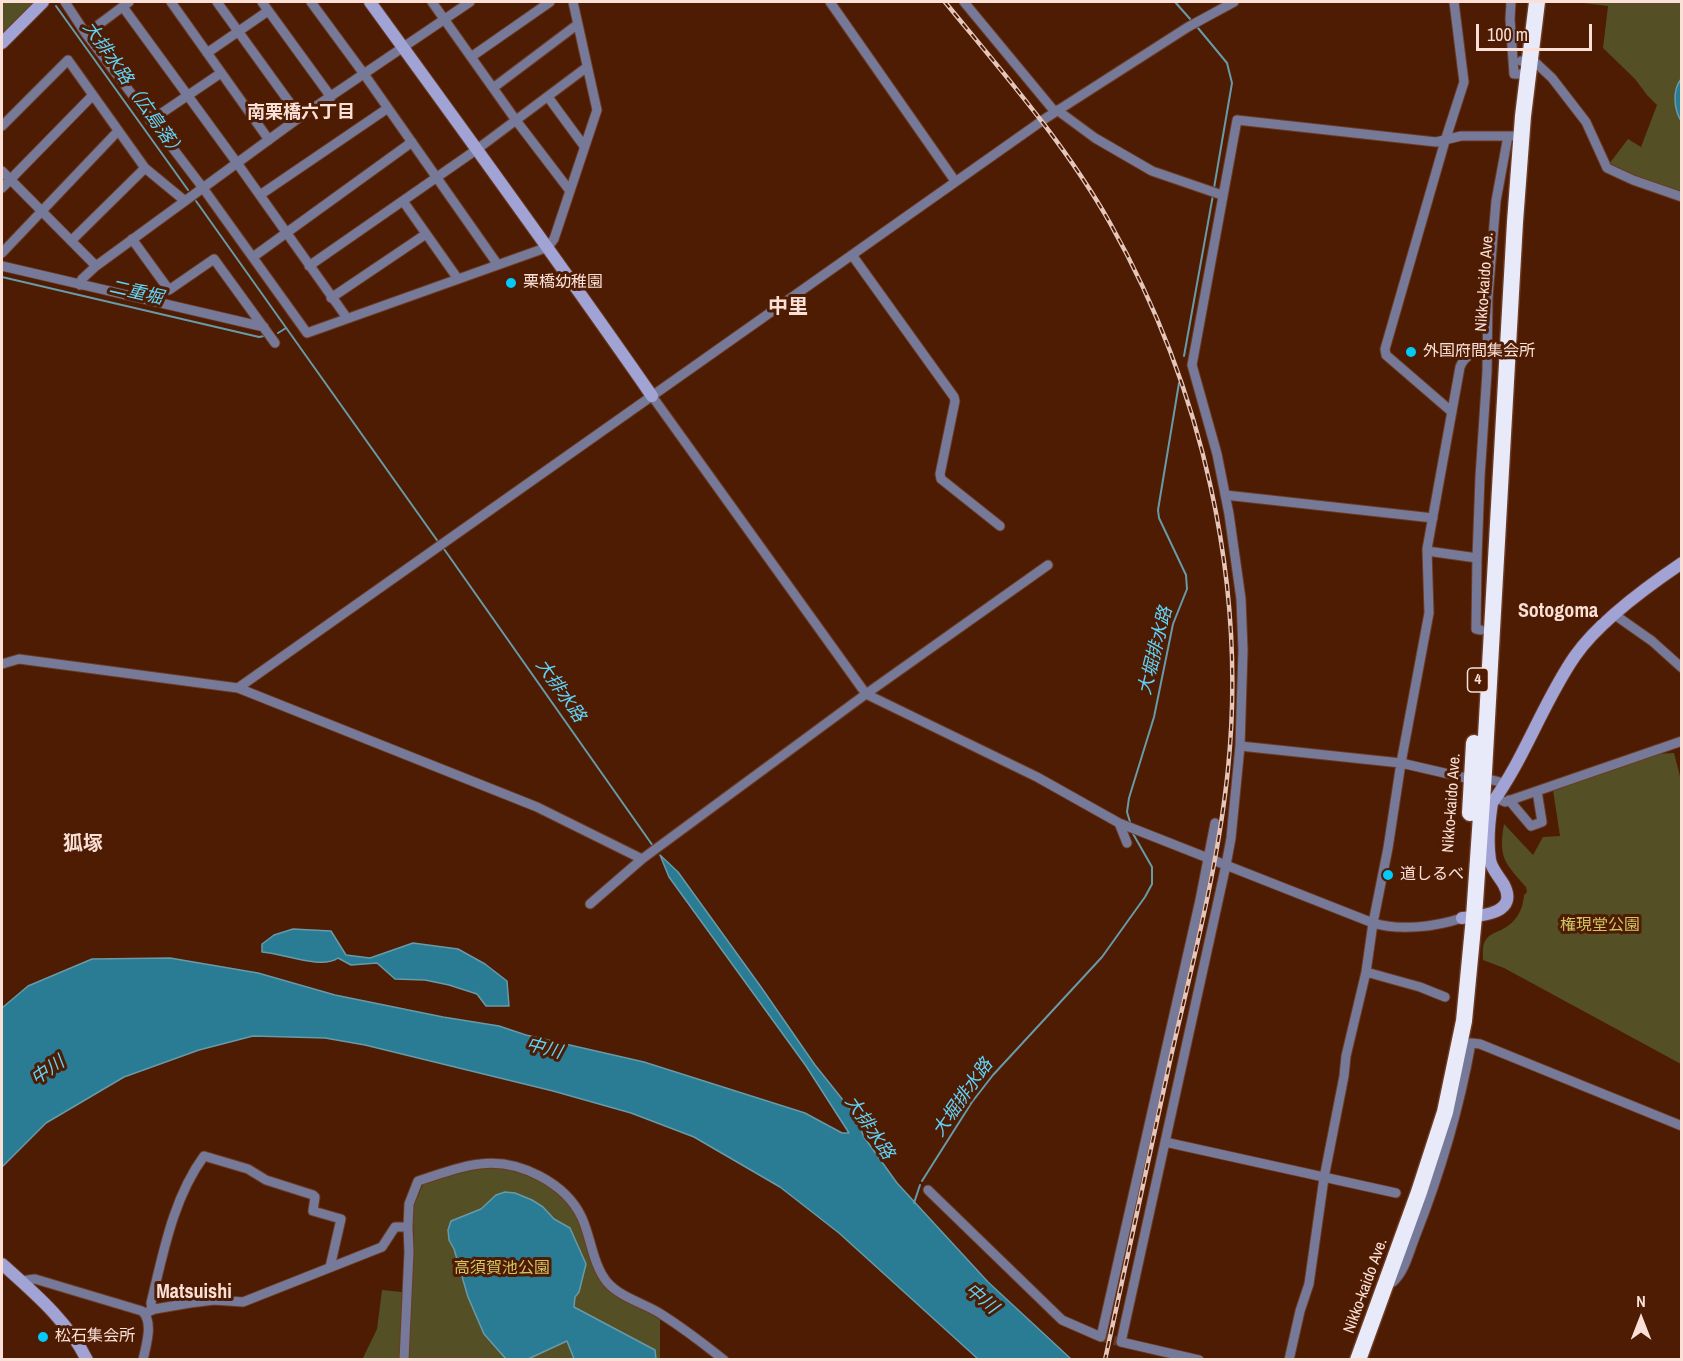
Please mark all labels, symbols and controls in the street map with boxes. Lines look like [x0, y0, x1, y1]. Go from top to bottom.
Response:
scale bar [1479, 12, 1594, 50]
water label: 大排水路（広島落） [78, 17, 188, 163]
text: 100 m [1487, 22, 1528, 47]
district label: 南栗橋六丁目 [247, 102, 355, 124]
street label: Nikko-kaido Ave. [1472, 232, 1498, 332]
place label: 栗橋幼稚園 [523, 273, 603, 293]
water label: 二重堀 [107, 276, 165, 310]
marker: 栗橋幼稚園 [504, 276, 518, 290]
district label: 中里 [768, 296, 808, 320]
place label: 外国府間集会所 [1423, 342, 1535, 362]
marker: 外国府間集会所 [1404, 345, 1418, 359]
district label: Sotogoma [1518, 600, 1598, 624]
water label: 大堀排水路 [1135, 605, 1177, 697]
water label: 大排水路 [531, 655, 589, 727]
road number: 4 [1468, 668, 1488, 692]
street label: Nikko-kaido Ave. [1439, 753, 1465, 853]
district label: 狐塚 [63, 833, 103, 857]
place label: 道しるべ [1400, 865, 1464, 885]
marker: 道しるべ [1381, 868, 1395, 882]
park label: 権現堂公園 [1560, 916, 1640, 936]
water label: 中川 [524, 1034, 564, 1064]
water label: 中川 [27, 1052, 69, 1090]
water label: 大堀排水路 [928, 1055, 998, 1141]
water label: 大排水路 [840, 1092, 898, 1164]
street label: Nikko-kaido Ave. [1340, 1236, 1392, 1336]
park label: 高須賀池公園 [454, 1259, 550, 1279]
water label: 中川 [960, 1279, 1002, 1319]
district label: Matsuishi [156, 1281, 232, 1305]
north arrow [1611, 1289, 1671, 1349]
text: N [1636, 1290, 1646, 1312]
place label: 松石集会所 [55, 1327, 135, 1347]
marker: 松石集会所 [36, 1330, 50, 1344]

